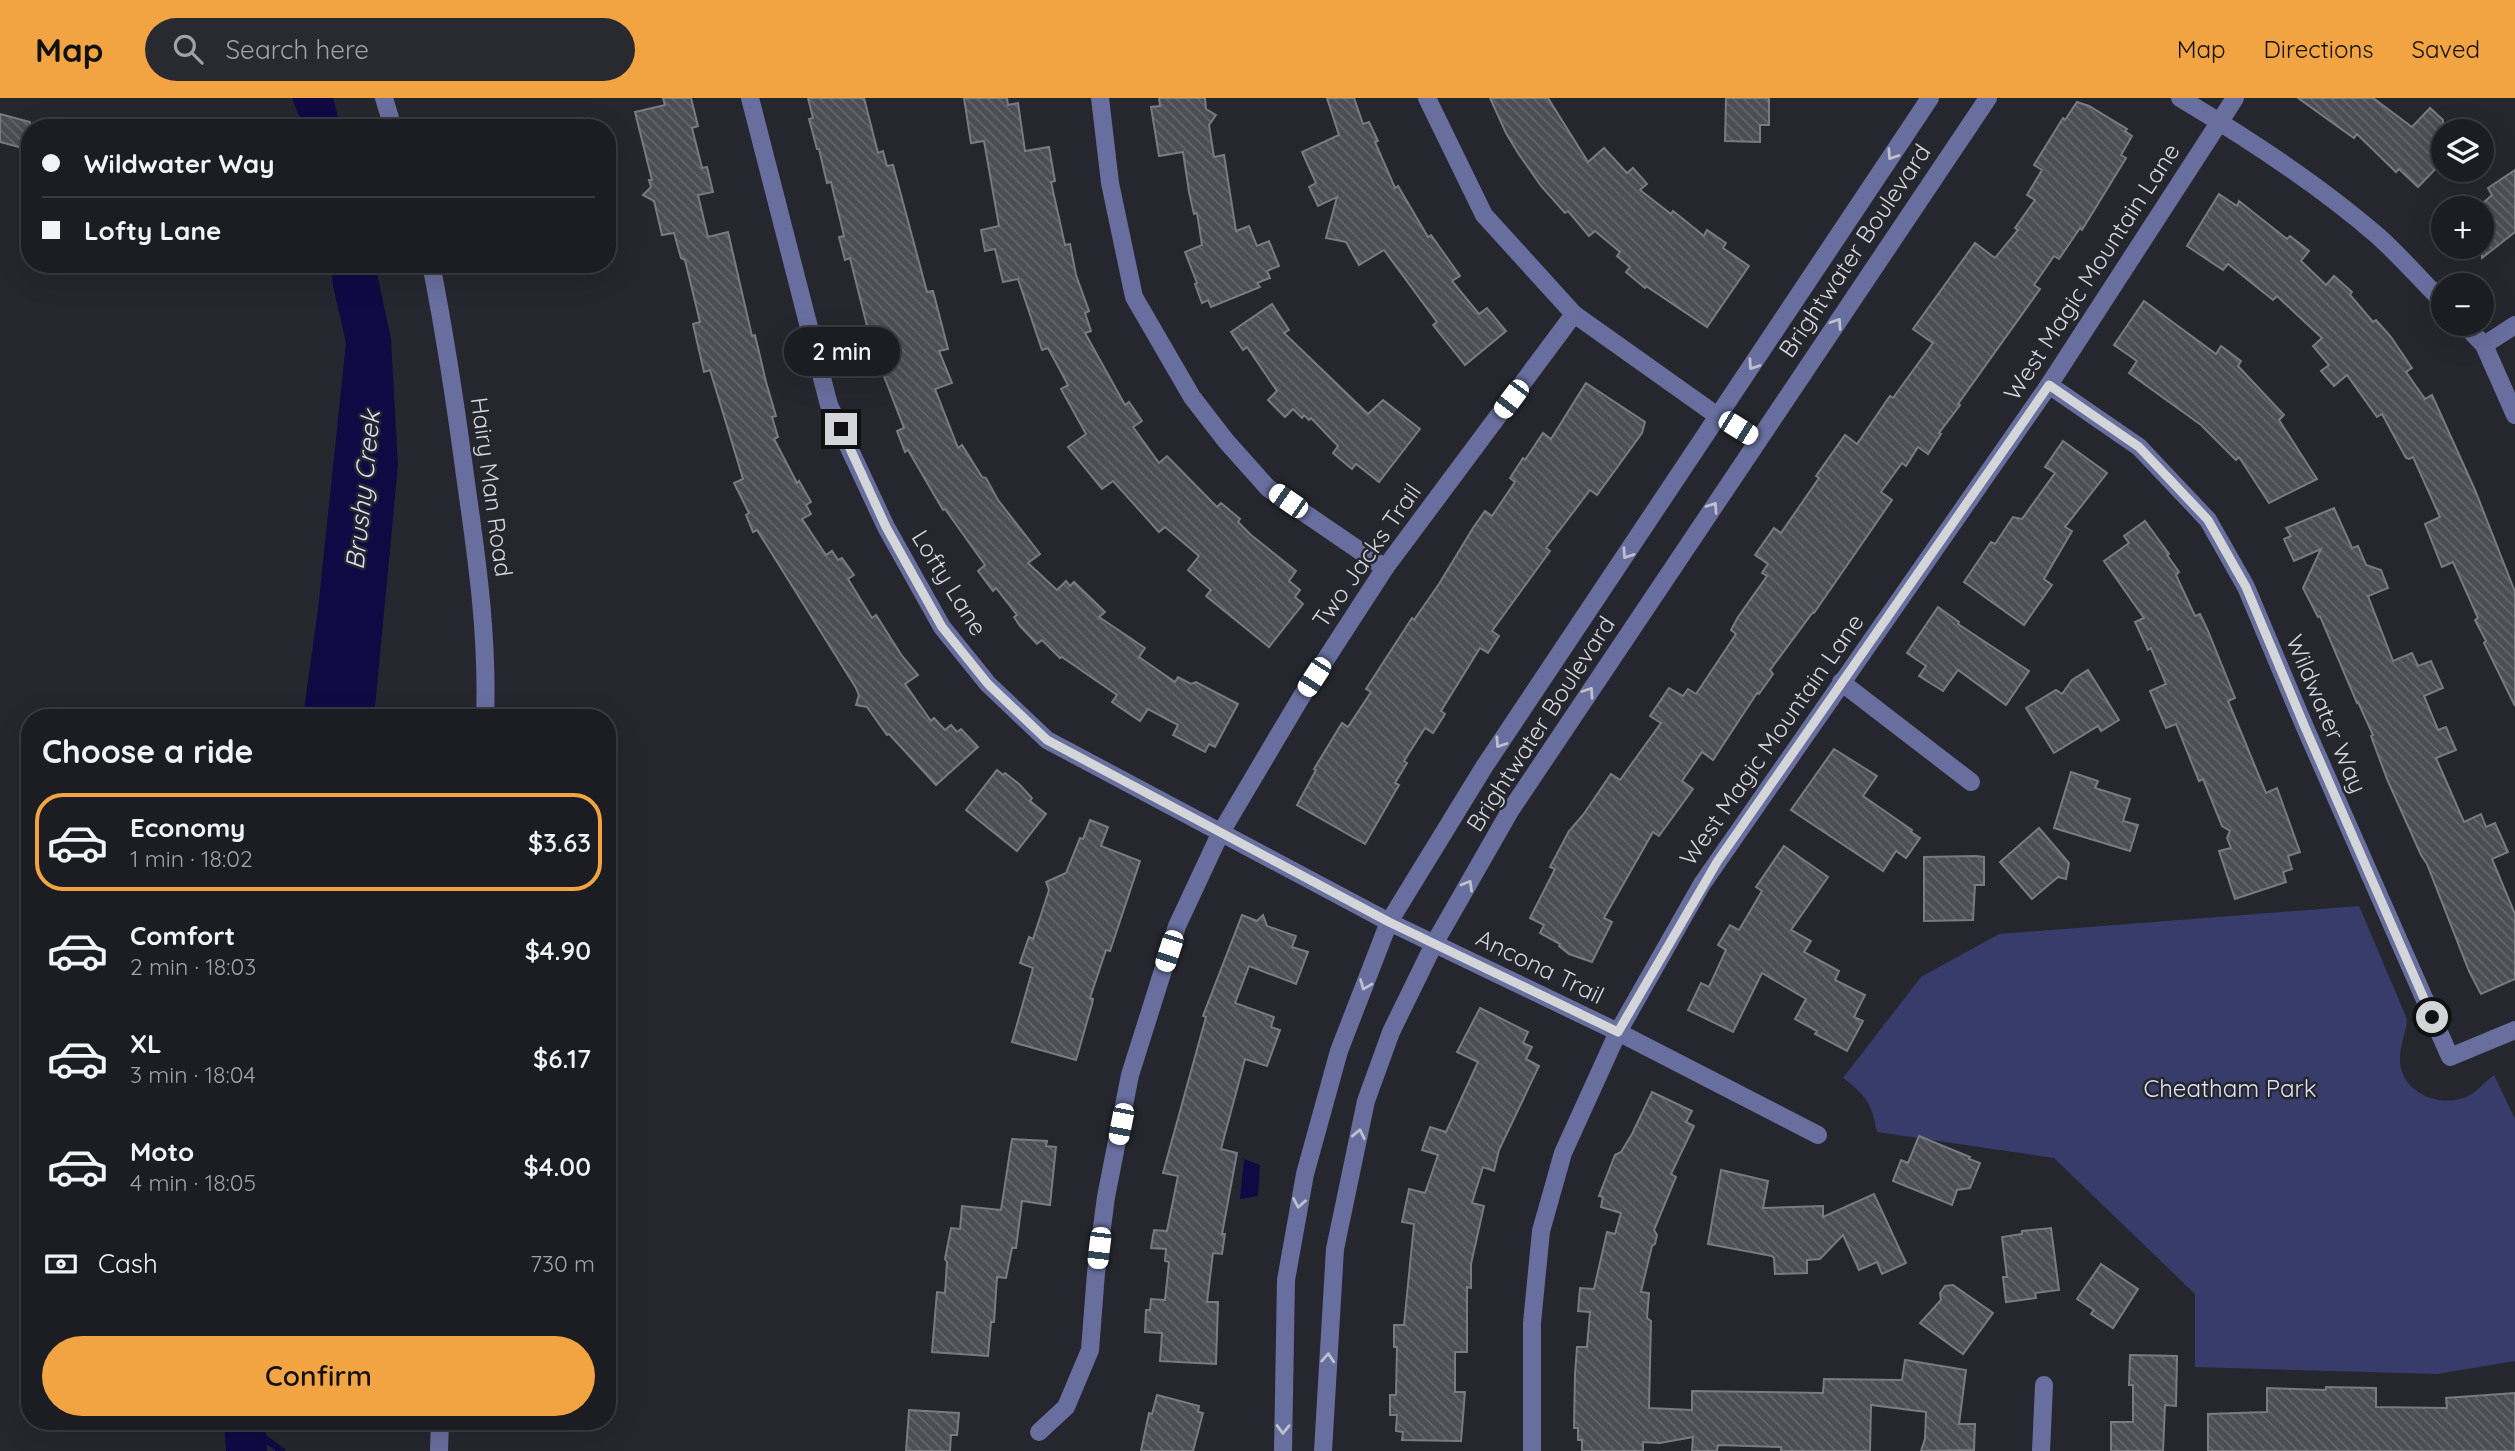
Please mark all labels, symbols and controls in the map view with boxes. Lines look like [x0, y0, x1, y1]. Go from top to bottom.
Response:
search box [145, 18, 635, 81]
text: Map [35, 29, 103, 70]
icon: search [169, 30, 207, 68]
text: Search here [225, 33, 369, 66]
text: Map [2177, 34, 2226, 64]
text: Directions [2264, 34, 2374, 64]
text: Saved [2412, 34, 2480, 64]
map controls [2431, 119, 2494, 336]
button: layers [2431, 119, 2494, 182]
street label: West Magic Mountain Lane [1997, 137, 2186, 406]
street label: Brightwater Boulevard [1772, 138, 1937, 363]
text: Wildwater Way [84, 147, 274, 180]
one-way arrow [1888, 147, 1901, 160]
button: + [2431, 196, 2494, 259]
text: Lofty Lane [84, 214, 221, 247]
button: − [2431, 273, 2494, 336]
one-way arrow [1829, 318, 1841, 331]
callout: 2 min [783, 328, 899, 376]
text: 2 min [812, 337, 872, 366]
one-way arrow [1749, 357, 1761, 370]
car [1490, 376, 1533, 422]
street label: Hairy Man Road [465, 395, 519, 578]
water label: Brushy Creek [338, 407, 387, 571]
car [1715, 408, 1762, 448]
route end [825, 413, 857, 445]
street label: Two Jacks Trail [1305, 478, 1427, 633]
car [1265, 480, 1312, 522]
one-way arrow [1705, 502, 1717, 515]
street label: Lofty Lane [906, 524, 994, 641]
one-way arrow [1622, 546, 1635, 559]
street label: West Magic Mountain Lane [1673, 608, 1870, 871]
street label: Brightwater Boulevard [1459, 610, 1621, 837]
street label: Wildwater Way [2280, 630, 2374, 797]
car [1294, 654, 1335, 700]
one-way arrow [1581, 687, 1594, 700]
text: Choose a ride [42, 731, 254, 771]
one-way arrow [1496, 735, 1508, 748]
icon: car [46, 811, 109, 874]
text: Economy [130, 811, 245, 844]
text: $3.63 [528, 826, 591, 859]
text: 1 min · 18:02 [130, 844, 253, 873]
one-way arrow [1460, 879, 1473, 892]
icon: car [46, 919, 109, 982]
text: Comfort [130, 919, 235, 952]
street label: Ancona Trail [1472, 922, 1609, 1010]
car [1153, 928, 1186, 974]
text: $4.90 [525, 934, 591, 967]
text: 2 min · 18:03 [130, 952, 256, 981]
one-way arrow [1359, 979, 1373, 991]
route start [2416, 1001, 2448, 1033]
icon: car [46, 1027, 109, 1090]
text: XL [130, 1027, 162, 1060]
text: $6.17 [533, 1042, 591, 1075]
text: 3 min · 18:04 [130, 1060, 256, 1089]
park label: Cheatham Park [2143, 1073, 2317, 1103]
car [1107, 1101, 1136, 1147]
one-way arrow [1351, 1128, 1366, 1140]
icon: car [46, 1135, 109, 1198]
text: Moto [130, 1135, 194, 1168]
text: $4.00 [524, 1150, 591, 1183]
text: 4 min · 18:05 [130, 1168, 256, 1197]
one-way arrow [1293, 1197, 1308, 1209]
car [1087, 1226, 1112, 1270]
icon: cash [42, 1245, 80, 1283]
text: Cash [98, 1247, 158, 1280]
text: 730 m [530, 1249, 595, 1278]
button: Confirm [42, 1336, 595, 1416]
one-way arrow [1321, 1353, 1336, 1364]
one-way arrow [1276, 1424, 1291, 1435]

